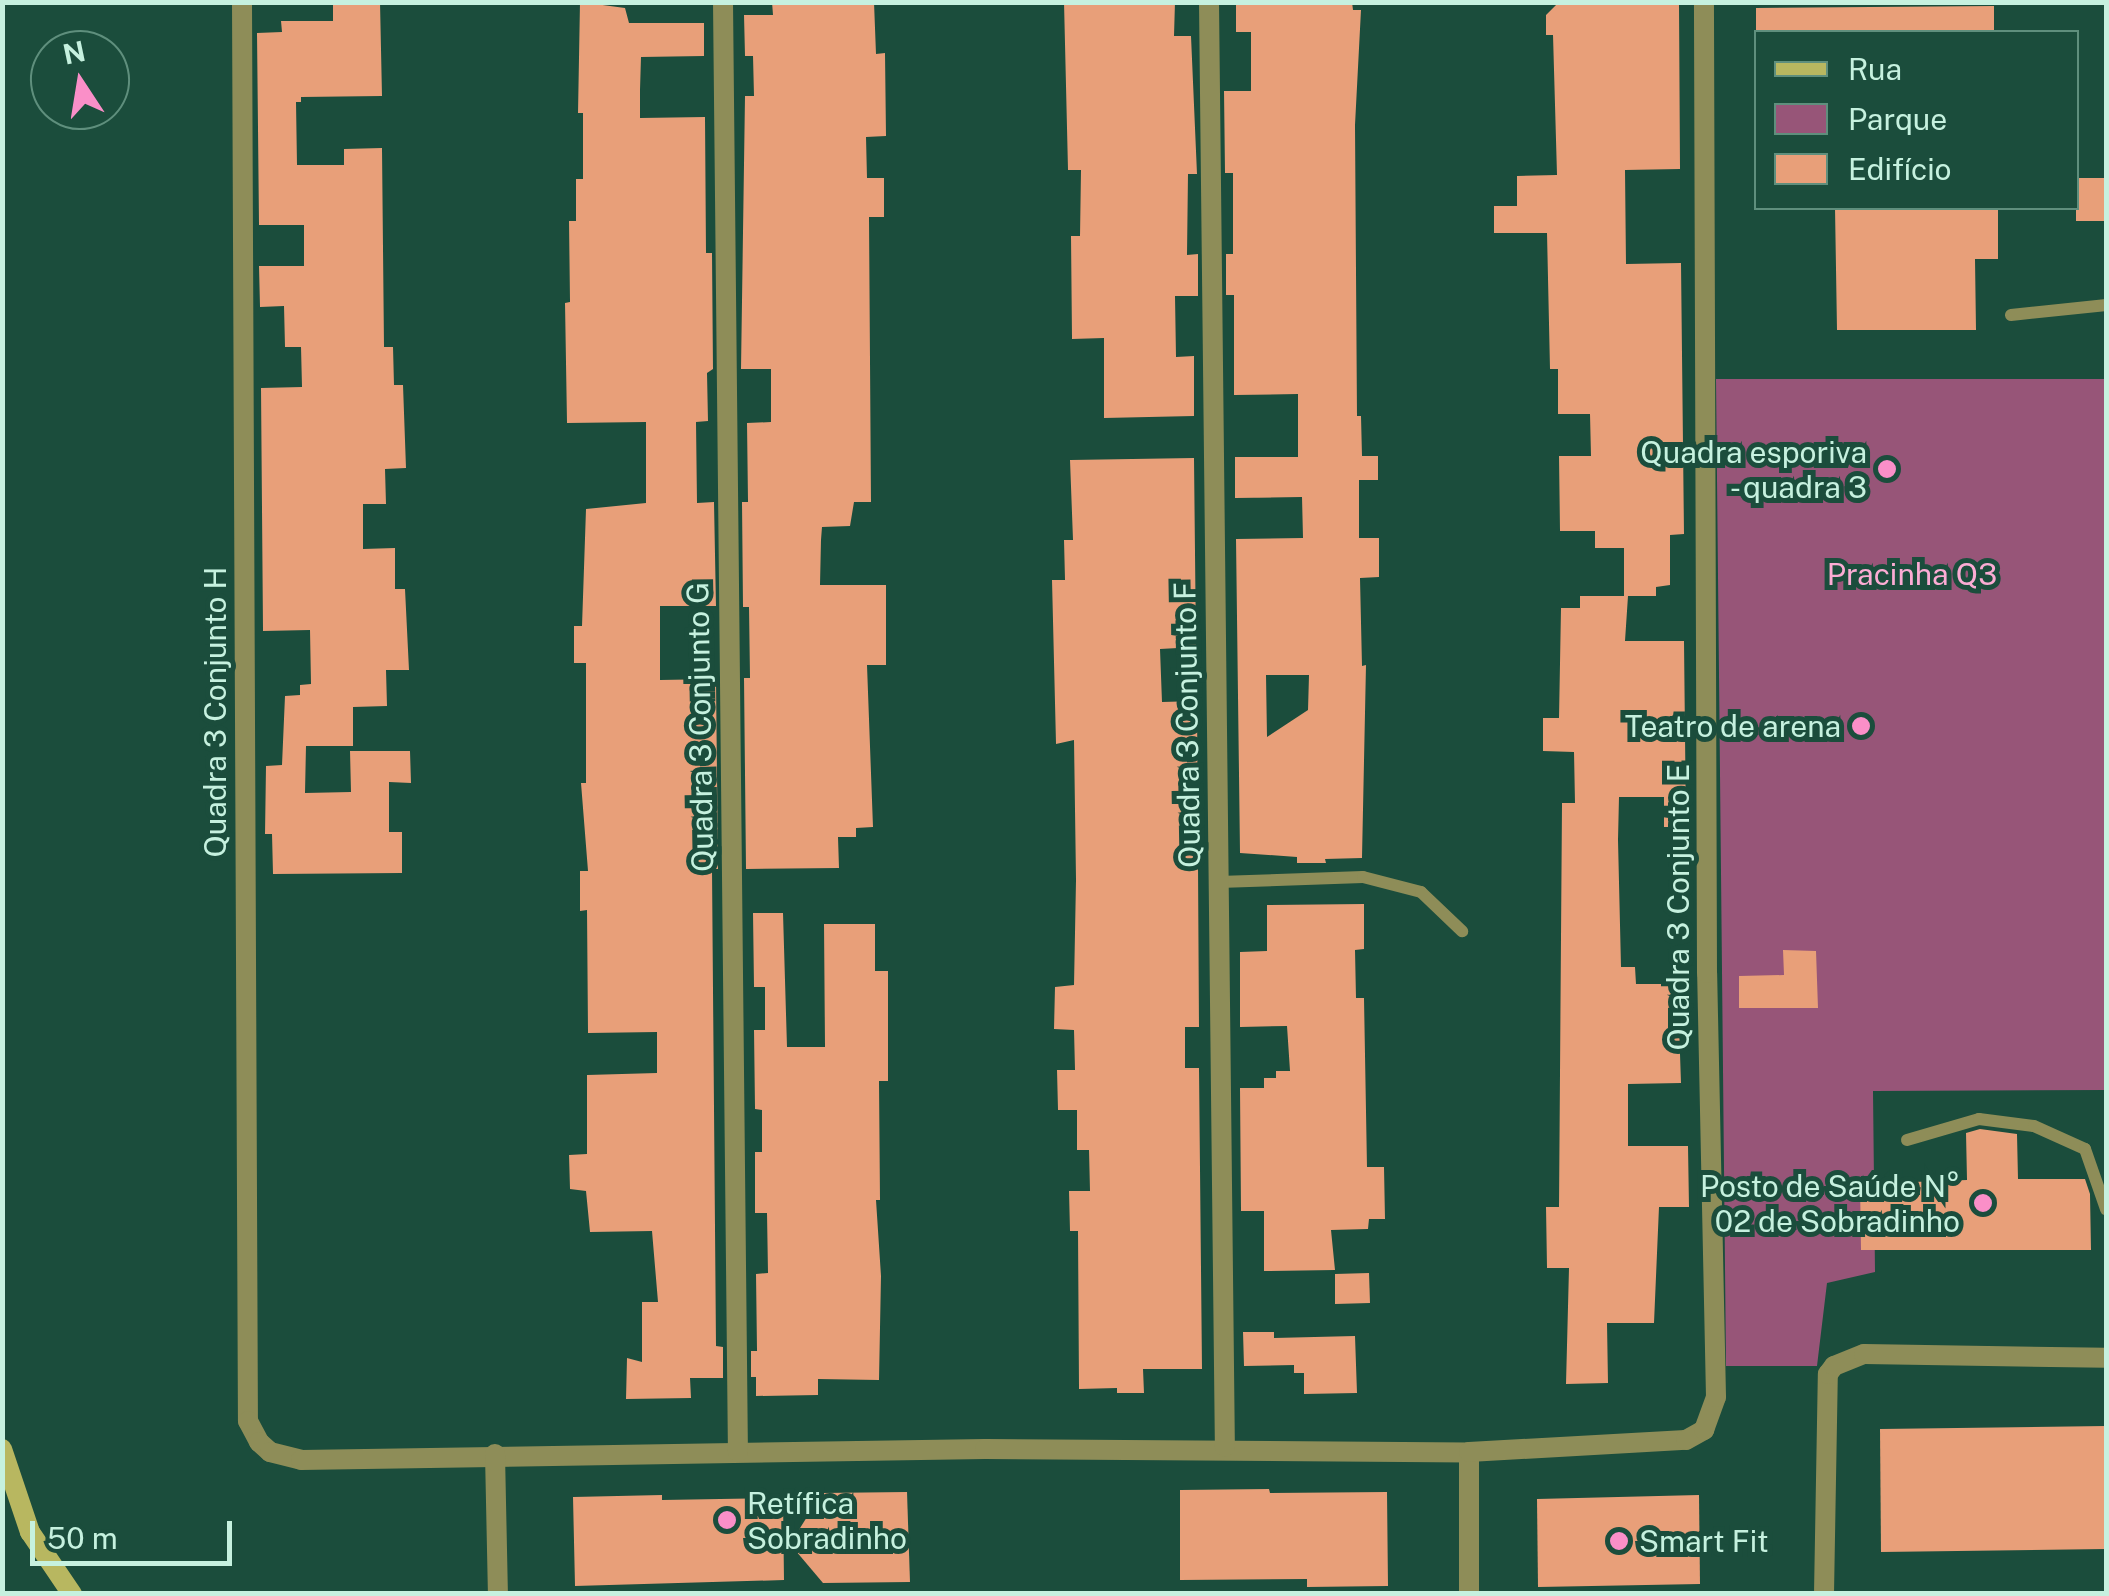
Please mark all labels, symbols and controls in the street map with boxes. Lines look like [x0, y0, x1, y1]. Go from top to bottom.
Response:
north arrow [30, 30, 130, 130]
legend [1754, 30, 2079, 210]
text: N [60, 34, 88, 71]
text: Rua [1848, 51, 1902, 87]
text: Parque [1848, 101, 1947, 137]
text: Edifício [1848, 151, 1952, 187]
place label: Quadra esporiva - quadra 3 [1640, 434, 1867, 504]
marker: Quadra esporiva - quadra 3 [1876, 458, 1898, 480]
park label: Pracinha Q3 [1827, 556, 1997, 592]
street label: Quadra 3 Conjunto H [197, 566, 233, 858]
street label: Quadra 3 Conjunto G [679, 582, 721, 872]
street label: Quadra 3 Conjunto F [1167, 582, 1207, 868]
place label: Teatro de arena [1624, 708, 1841, 744]
marker: Teatro de arena [1850, 715, 1872, 737]
street label: Quadra 3 Conjunto E [1660, 764, 1696, 1050]
place label: Posto de Saúde N° 02 de Sobradinho [1699, 1168, 1960, 1238]
marker: Posto de Saúde N° 02 de Sobradinho [1970, 1190, 1996, 1216]
place label: Retífica Sobradinho [747, 1485, 907, 1556]
scale bar [35, 1501, 238, 1563]
marker: Retífica Sobradinho [716, 1509, 738, 1531]
text: 50 m [47, 1520, 118, 1556]
place label: Smart Fit [1639, 1523, 1769, 1559]
marker: Smart Fit [1608, 1530, 1630, 1552]

